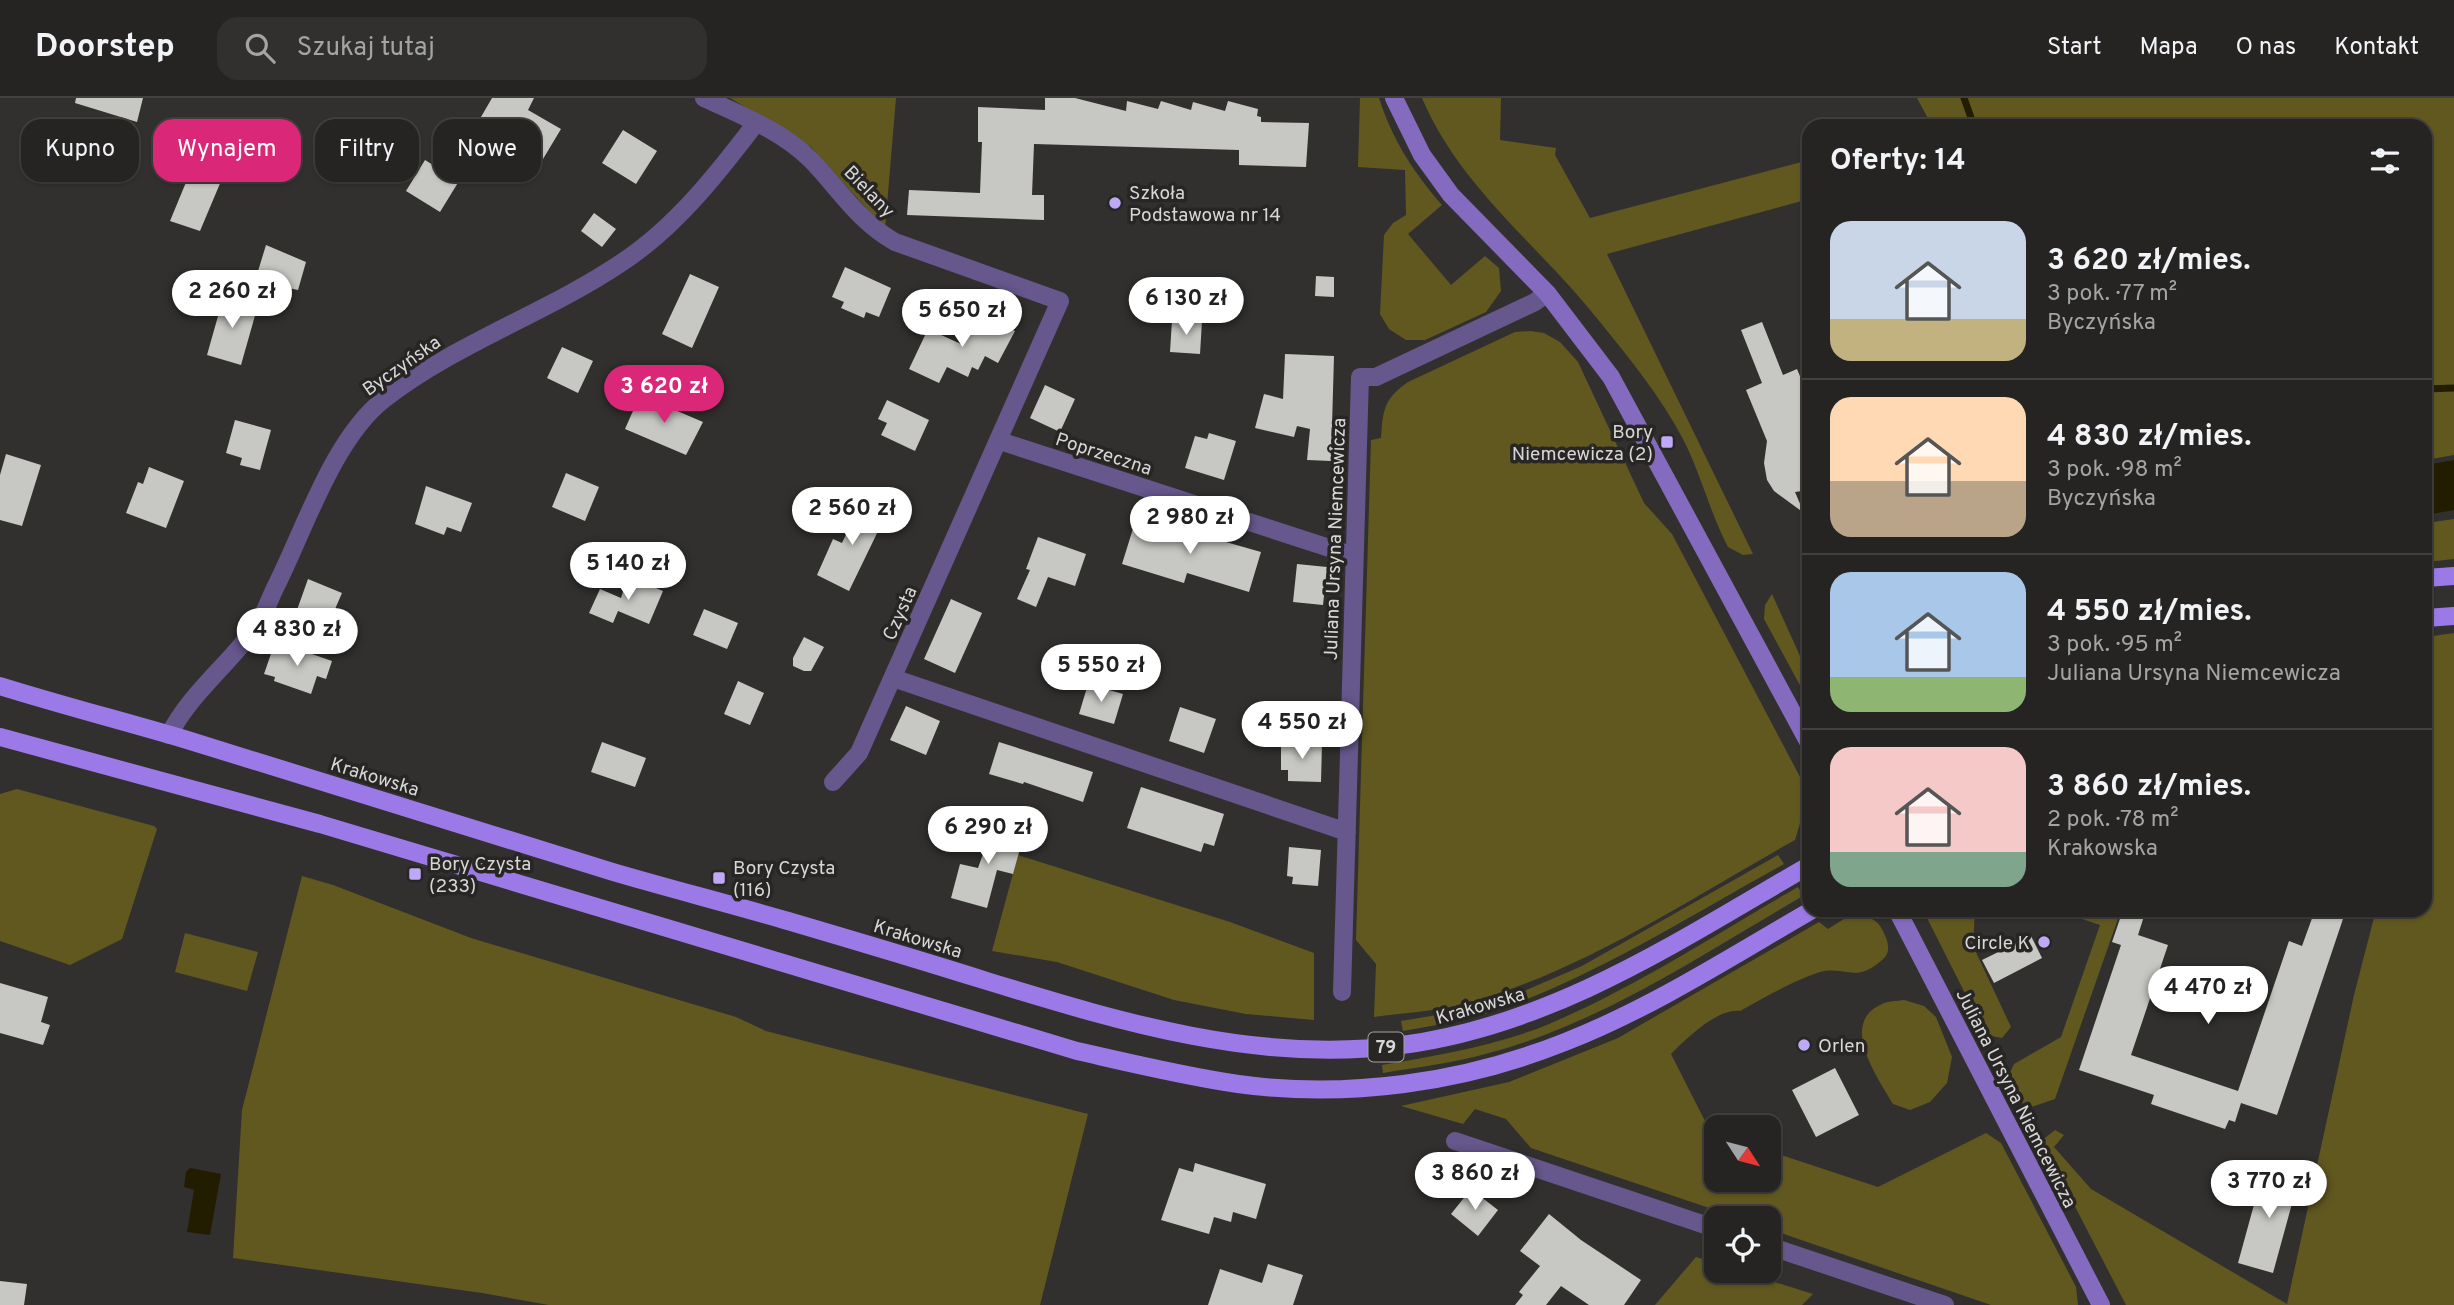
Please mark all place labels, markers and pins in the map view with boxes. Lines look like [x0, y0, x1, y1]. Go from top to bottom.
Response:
place label: Szkoła Podstawowa nr 14 [1129, 182, 1281, 228]
marker: Szkoła Podstawowa nr 14 [1107, 195, 1123, 211]
pin: 2 260 zł [160, 271, 304, 330]
pin: 6 130 zł [1114, 278, 1258, 337]
pin: 5 650 zł [890, 289, 1034, 349]
pin: 3 620 zł [592, 366, 736, 425]
place label: Bory Niemcewicza (2) [1512, 421, 1653, 467]
marker: Bory Niemcewicza (2) [1659, 434, 1675, 450]
pin: 2 560 zł [780, 488, 924, 547]
pin: 2 980 zł [1118, 496, 1262, 556]
pin: 5 140 zł [556, 542, 700, 602]
pin: 4 830 zł [225, 608, 369, 668]
pin: 5 550 zł [1029, 644, 1173, 704]
pin: 4 550 zł [1230, 702, 1374, 761]
pin: 6 290 zł [916, 806, 1060, 866]
place label: Bory Czysta (233) [429, 853, 531, 899]
place label: Bory Czysta (116) [733, 857, 835, 903]
marker: Bory Czysta (233) [407, 866, 423, 882]
marker: Bory Czysta (116) [711, 870, 727, 886]
place label: Circle K [1964, 932, 2030, 956]
marker: Circle K [2036, 934, 2052, 950]
pin: 4 470 zł [2136, 967, 2280, 1026]
place label: Orlen [1818, 1035, 1865, 1059]
marker: Orlen [1796, 1037, 1812, 1053]
pin: 3 860 zł [1403, 1152, 1547, 1212]
pin: 3 770 zł [2197, 1160, 2341, 1220]

